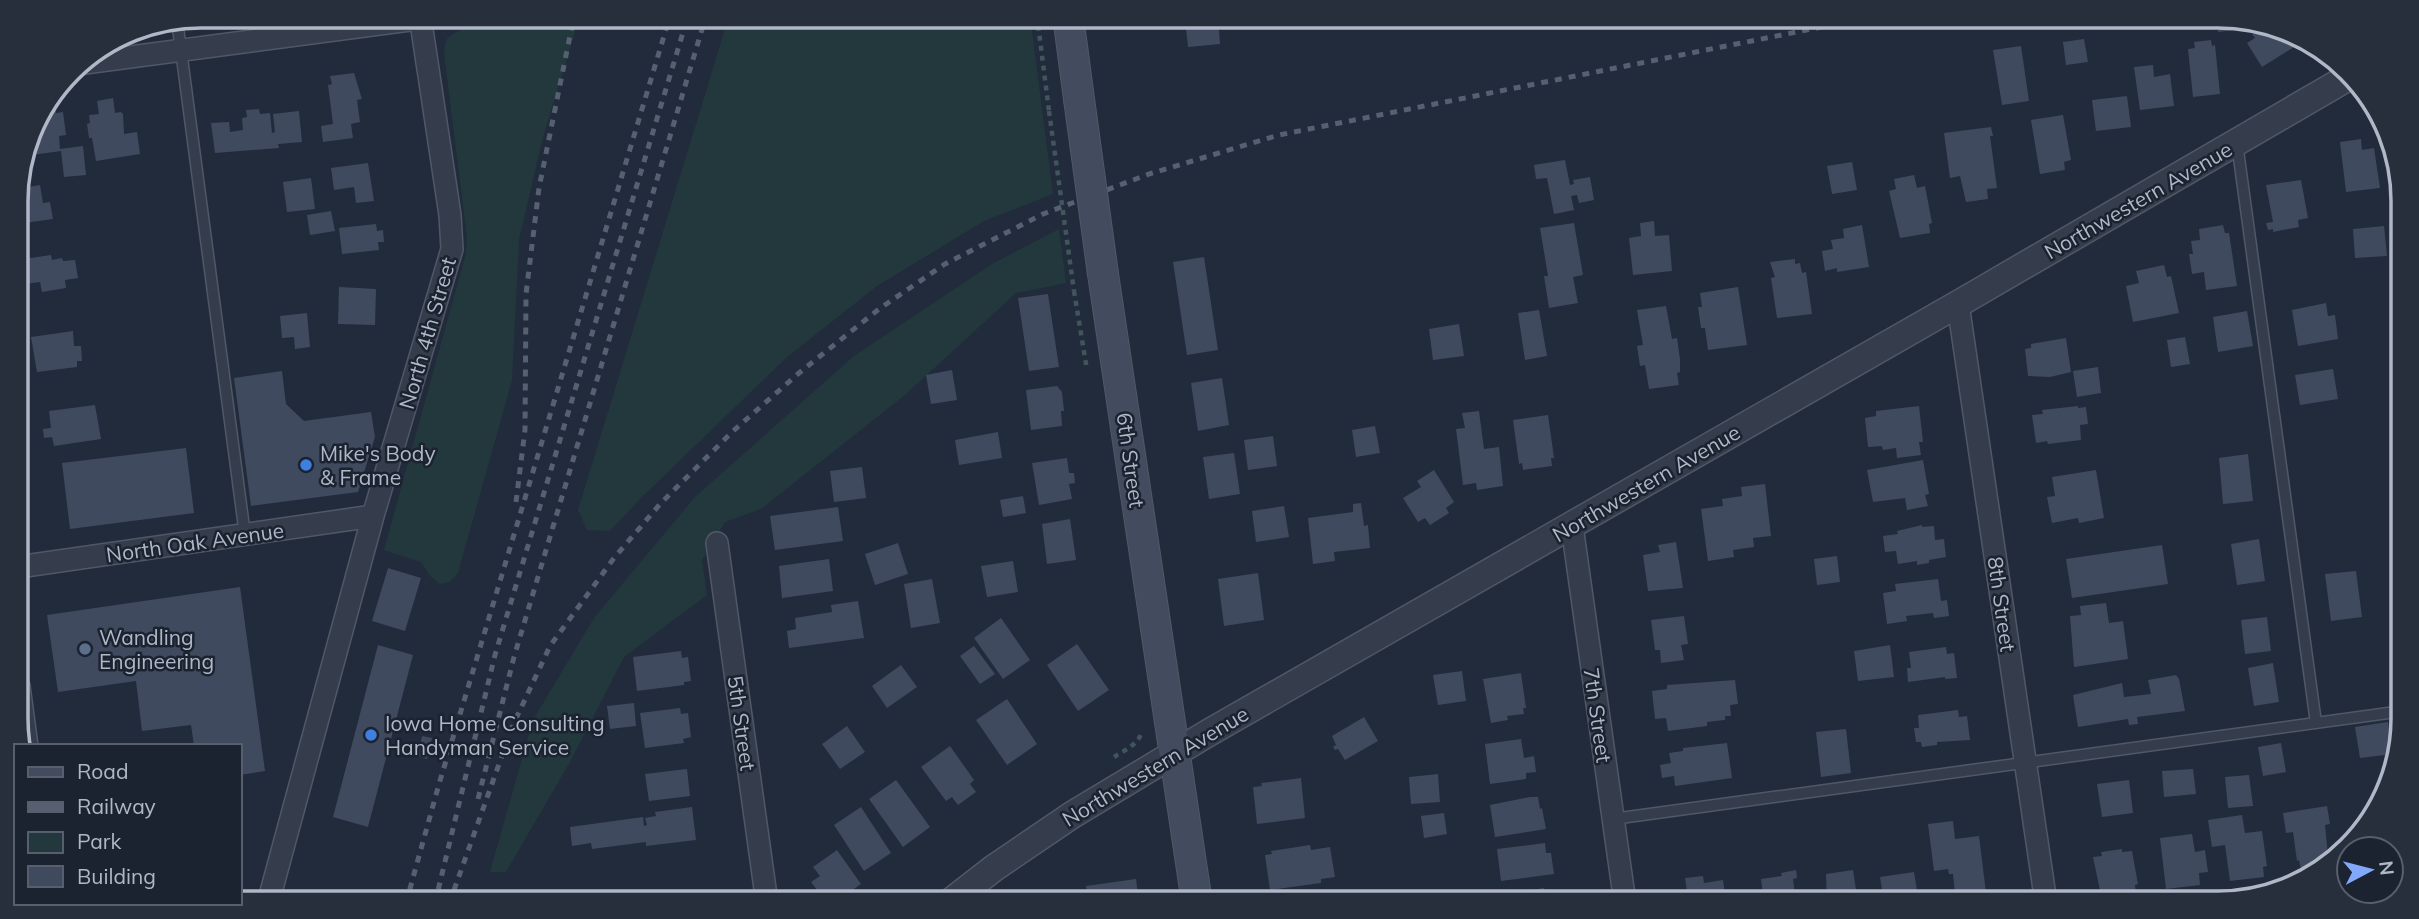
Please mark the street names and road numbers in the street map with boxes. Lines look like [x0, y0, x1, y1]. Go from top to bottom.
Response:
street label: Northwestern Avenue [2039, 136, 2237, 264]
street label: North 4th Street [393, 254, 461, 412]
street label: 6th Street [1111, 411, 1151, 509]
street label: Northwestern Avenue [1547, 419, 1745, 547]
street label: North Oak Avenue [104, 517, 286, 567]
street label: 8th Street [1982, 555, 2022, 653]
street label: 7th Street [1578, 666, 1618, 764]
street label: 5th Street [722, 674, 762, 772]
street label: Northwestern Avenue [1057, 700, 1253, 832]

